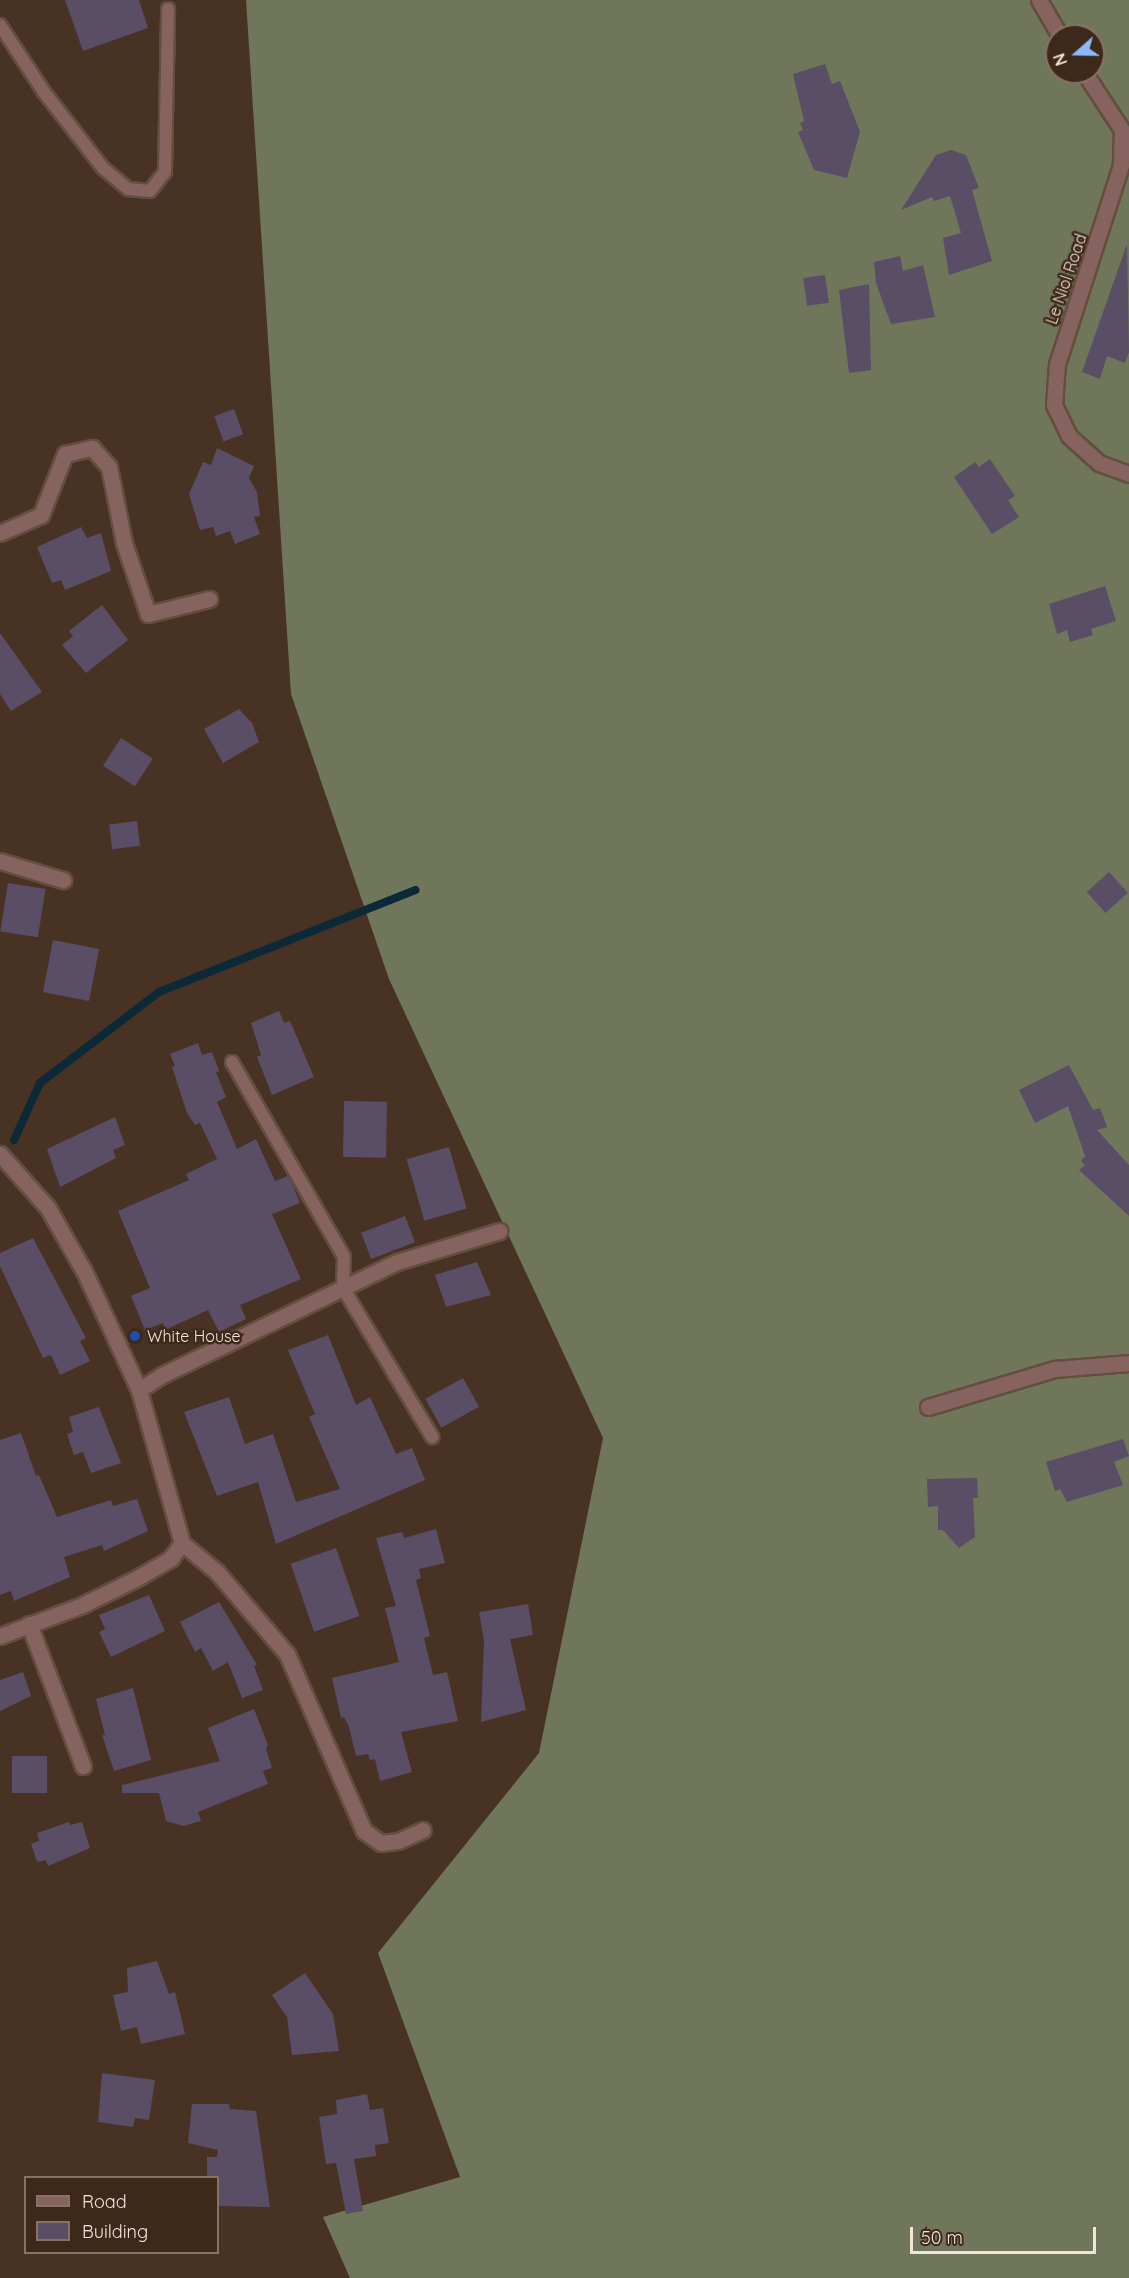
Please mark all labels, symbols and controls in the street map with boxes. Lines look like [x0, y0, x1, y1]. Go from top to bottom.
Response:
north arrow [1045, 24, 1105, 84]
text: N [1049, 51, 1071, 68]
street label: Le Niol Road [1042, 231, 1090, 327]
place label: White House [147, 1326, 241, 1346]
marker: White House [128, 1329, 142, 1343]
legend [24, 2176, 219, 2254]
text: Road [82, 2190, 127, 2213]
scale bar [913, 2215, 1099, 2253]
text: Building [82, 2220, 148, 2243]
text: 50 m [921, 2226, 963, 2249]

